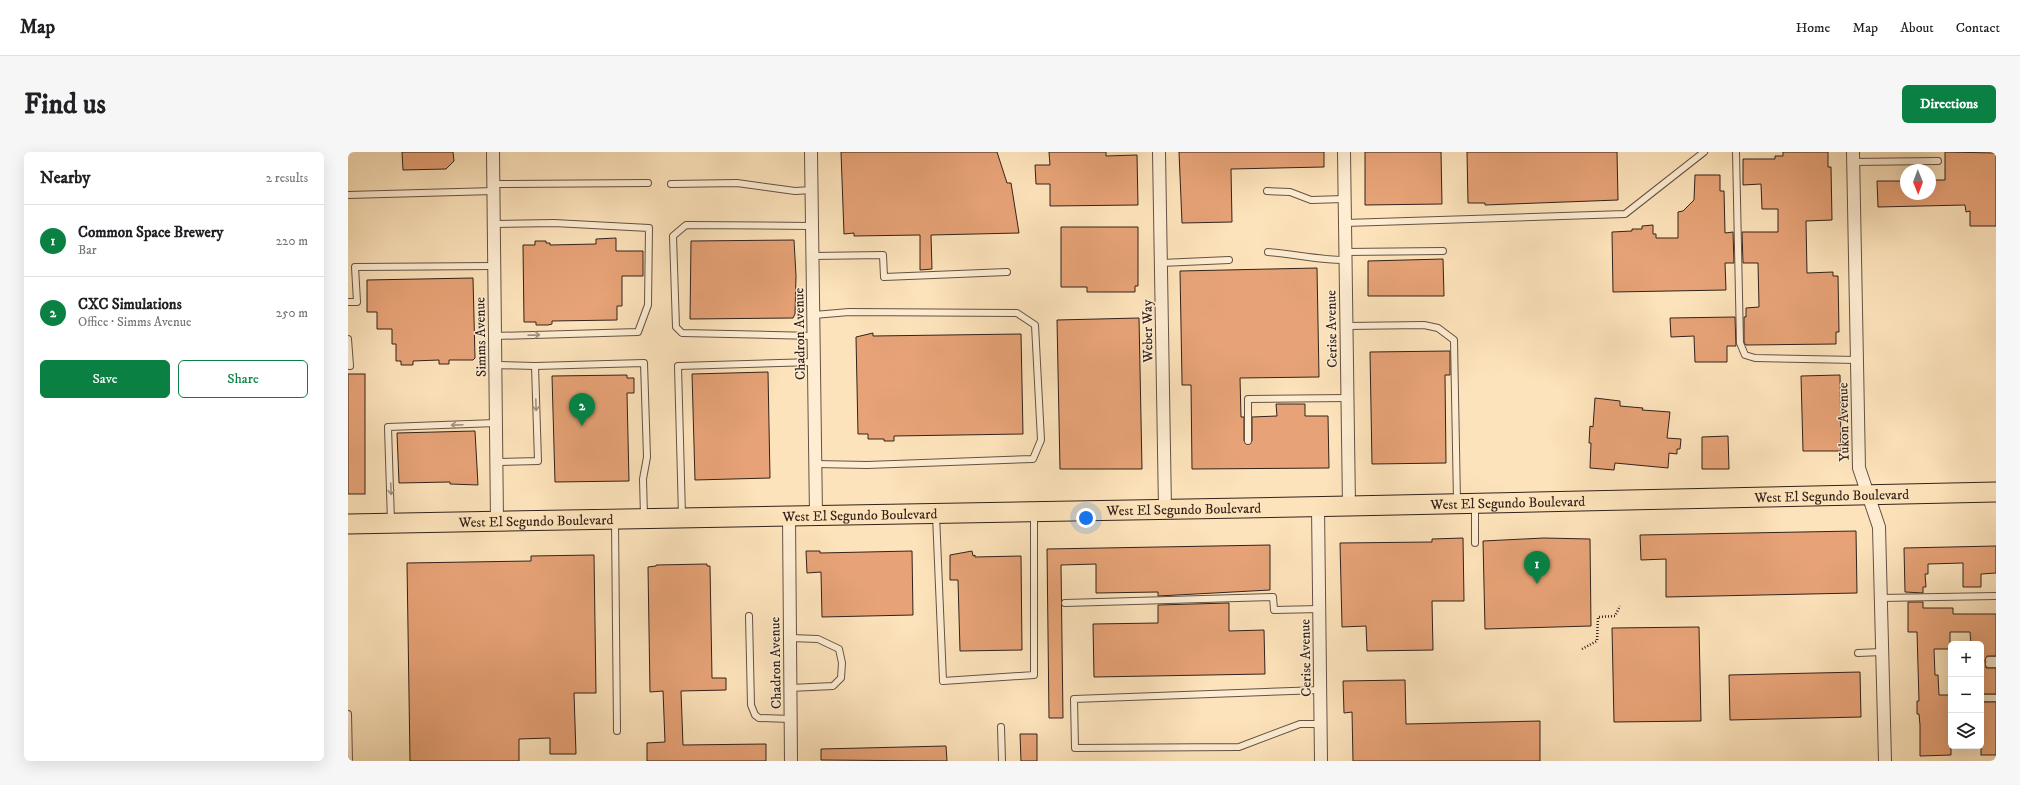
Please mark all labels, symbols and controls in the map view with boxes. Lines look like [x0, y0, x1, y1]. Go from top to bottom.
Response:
text: Map [20, 16, 55, 39]
text: Home [1796, 19, 1830, 37]
text: Map [1852, 19, 1878, 37]
text: About [1900, 19, 1934, 37]
text: Contact [1956, 19, 2000, 37]
button: Directions [1902, 85, 1996, 123]
text: Find us [24, 87, 106, 122]
north arrow [1900, 164, 1936, 200]
text: Nearby [40, 167, 90, 189]
text: 2 results [266, 170, 308, 186]
text: Common Space Brewery [78, 223, 223, 242]
text: 1 [51, 233, 55, 249]
text: 220 m [276, 233, 308, 249]
text: Bar [78, 242, 97, 258]
street label: Chadron Avenue [790, 287, 810, 380]
street label: Cerise Avenue [1322, 290, 1342, 368]
text: CXC Simulations [78, 295, 182, 314]
street label: Simms Avenue [471, 297, 491, 377]
street label: Weber Way [1138, 299, 1158, 364]
text: 2 [50, 305, 56, 321]
text: 250 m [276, 305, 308, 321]
text: Office · Simms Avenue [78, 314, 191, 330]
one-way arrow [527, 331, 540, 339]
button: Save [40, 360, 170, 398]
button: Share [178, 360, 308, 398]
street label: Yukon Avenue [1834, 382, 1854, 462]
pin: 2 [569, 393, 595, 426]
one-way arrow [532, 398, 540, 411]
one-way arrow [451, 421, 464, 428]
one-way arrow [387, 482, 394, 495]
street label: West El Segundo Boulevard [1753, 486, 1909, 507]
street label: West El Segundo Boulevard [1429, 493, 1585, 514]
street label: West El Segundo Boulevard [1105, 500, 1261, 520]
street label: West El Segundo Boulevard [781, 505, 937, 526]
your location [1076, 508, 1096, 528]
street label: West El Segundo Boulevard [457, 511, 614, 532]
pin: 1 [1524, 551, 1550, 584]
street label: Chadron Avenue [766, 616, 786, 709]
street label: Cerise Avenue [1296, 619, 1316, 697]
map controls [1948, 641, 1984, 749]
button: + [1948, 641, 1984, 677]
button: − [1948, 677, 1984, 713]
button: layers [1948, 713, 1984, 749]

